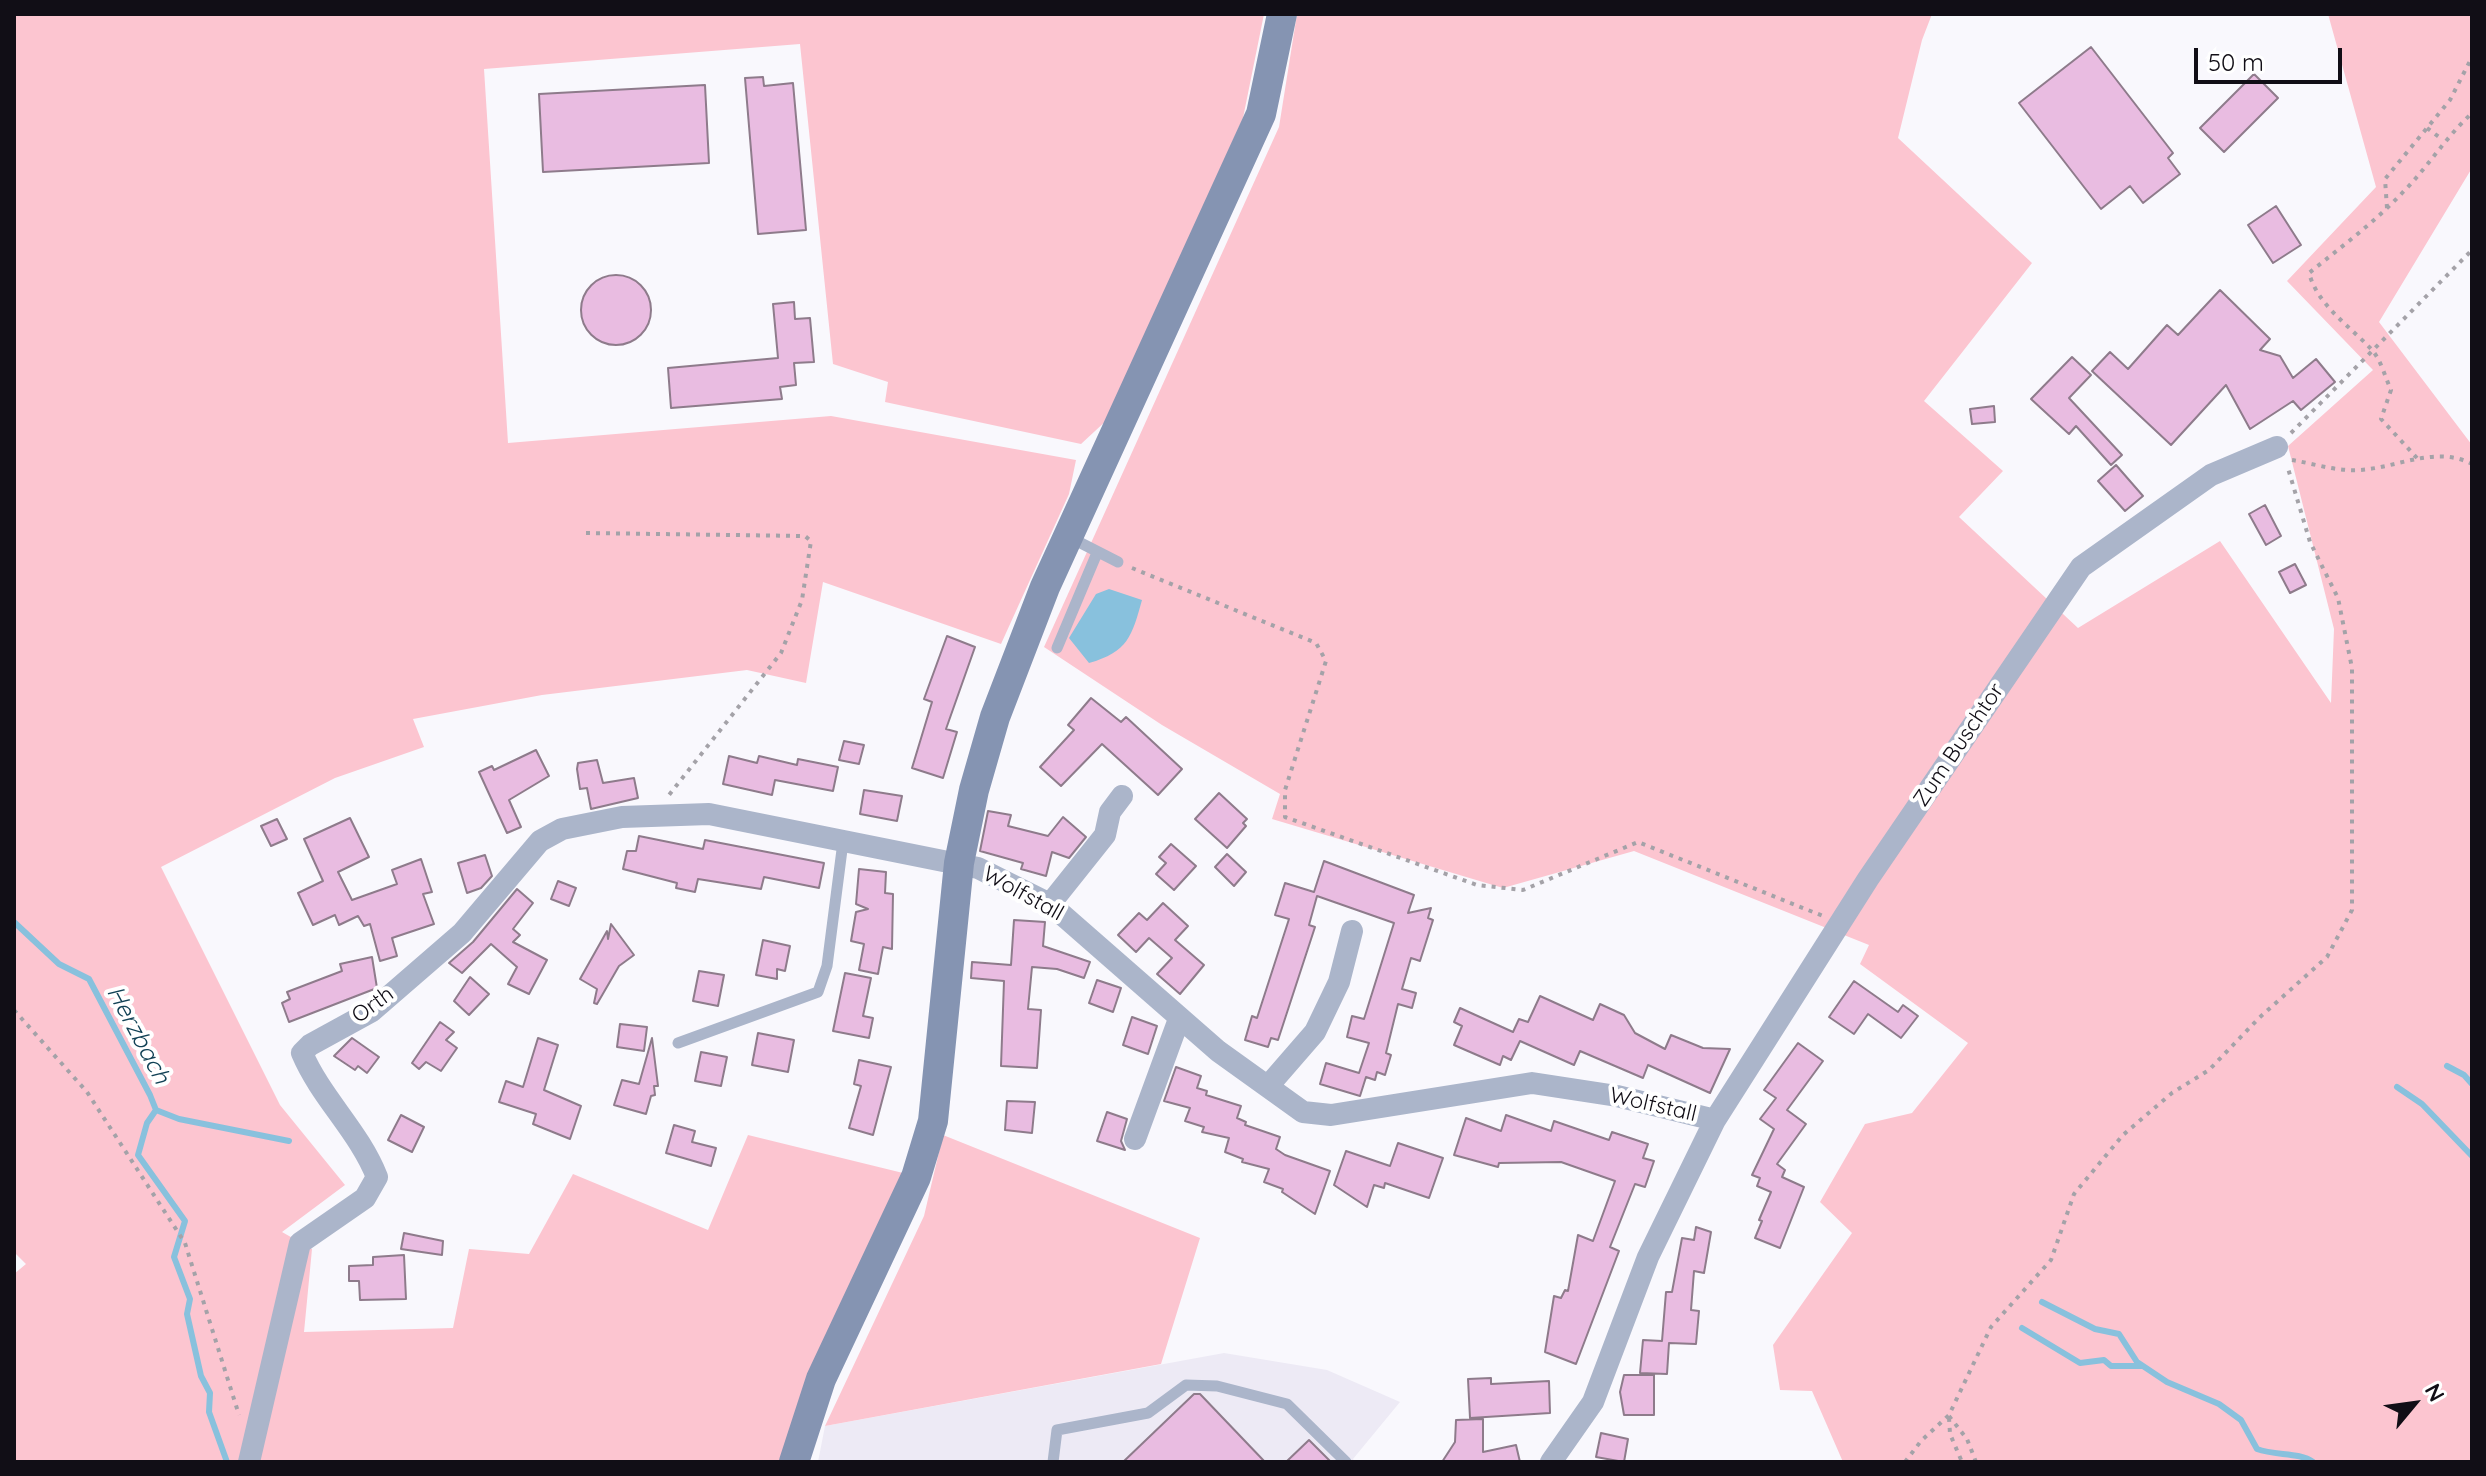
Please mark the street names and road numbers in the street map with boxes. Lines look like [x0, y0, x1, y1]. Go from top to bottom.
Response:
street label: Zum Buschtor [1908, 678, 2010, 812]
street label: Wolfstall [978, 861, 1068, 927]
street label: Orth [347, 981, 399, 1029]
street label: Wolfstall [1607, 1082, 1699, 1128]

